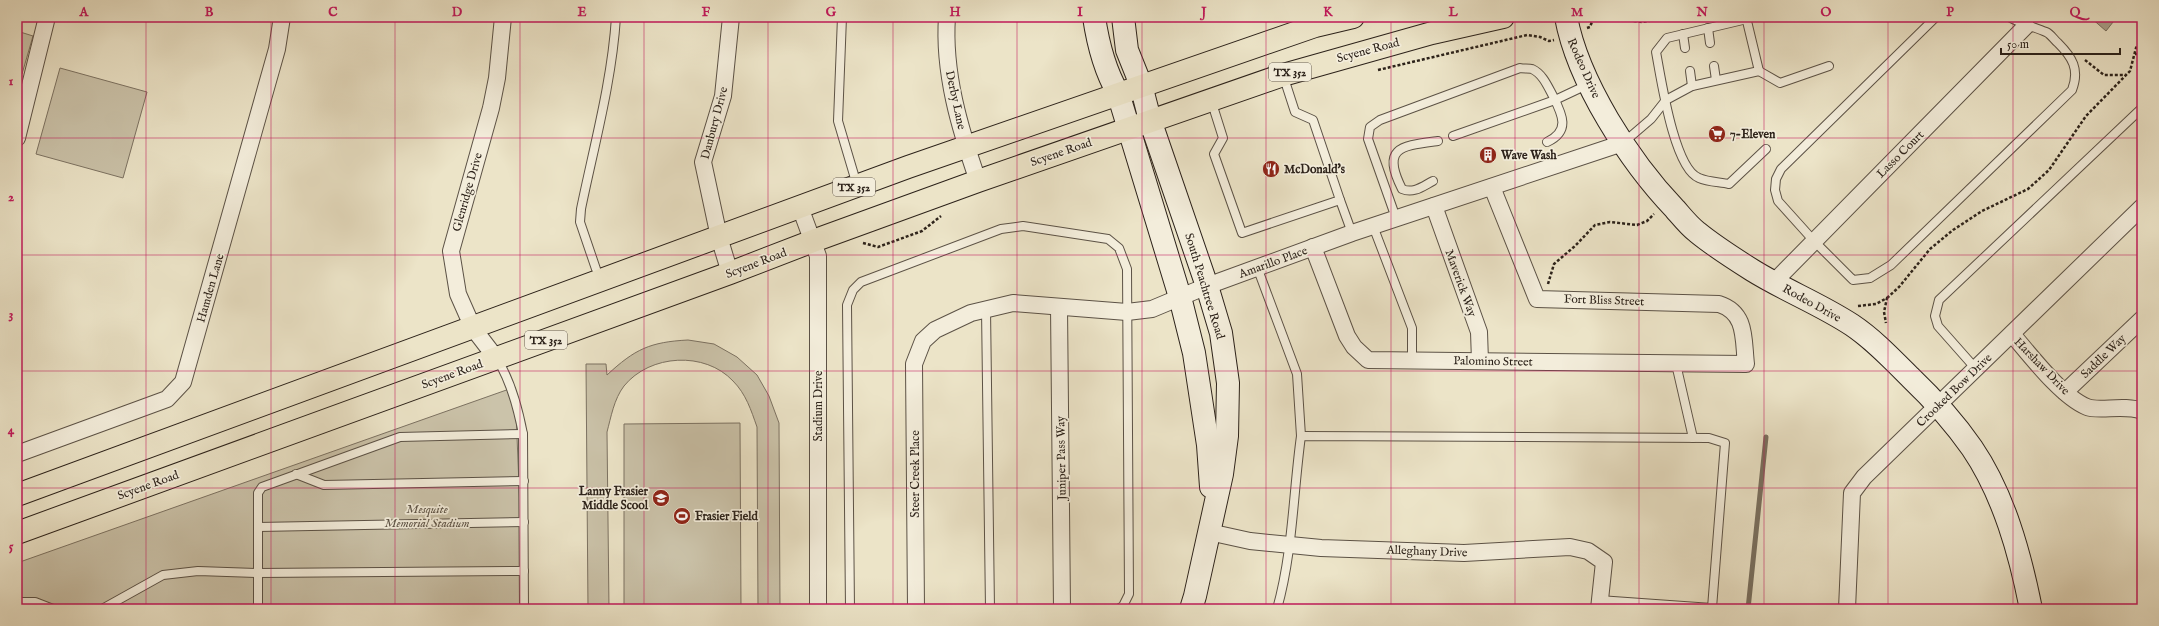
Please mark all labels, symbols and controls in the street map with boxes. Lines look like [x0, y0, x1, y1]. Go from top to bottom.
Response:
text: A [79, 4, 90, 21]
text: B [205, 4, 214, 21]
text: C [328, 4, 338, 21]
text: D [452, 4, 463, 21]
text: E [577, 4, 587, 21]
text: F [702, 4, 711, 21]
text: G [826, 4, 837, 21]
text: H [949, 4, 961, 21]
text: I [1077, 4, 1083, 21]
text: J [1199, 4, 1207, 21]
text: K [1323, 4, 1333, 21]
text: L [1447, 4, 1458, 21]
text: M [1571, 4, 1584, 21]
text: N [1695, 4, 1708, 21]
text: O [1821, 4, 1832, 21]
text: P [1946, 4, 1954, 21]
text: Q [2070, 4, 2090, 21]
scale bar [2001, 30, 2120, 56]
street label: Scyene Road [1335, 35, 1402, 66]
street label: Rodeo Drive [1564, 36, 1604, 101]
text: 50 m [2007, 37, 2029, 52]
road number: TX 352 [1269, 63, 1311, 81]
street label: Derby Lane [942, 69, 969, 131]
text: 1 [9, 73, 14, 90]
street label: Danbury Drive [698, 85, 732, 161]
supermarket icon: 7-Eleven [1707, 124, 1727, 144]
place label: 7-Eleven [1730, 127, 1776, 142]
street label: Lasso Court [1873, 127, 1927, 181]
street label: Scyene Road [1028, 135, 1095, 170]
building icon: Wave Wash [1478, 145, 1498, 165]
place label: Wave Wash [1500, 148, 1557, 163]
street label: Glenridge Drive [449, 151, 486, 233]
restaurant icon: McDonald's [1261, 159, 1281, 179]
place label: McDonald's [1284, 162, 1346, 177]
road number: TX 352 [833, 178, 875, 196]
text: 2 [8, 189, 14, 206]
street label: South Peachtree Road [1181, 231, 1228, 342]
street label: Amarillo Place [1236, 243, 1310, 282]
street label: Scyene Road [724, 245, 789, 282]
street label: Maverick Way [1441, 247, 1480, 319]
street label: Hamden Lane [193, 251, 228, 324]
street label: Rodeo Drive [1780, 281, 1844, 326]
street label: Fort Bliss Street [1564, 292, 1644, 309]
text: 3 [9, 306, 14, 323]
road number: TX 352 [525, 331, 567, 349]
street label: Saddle Way [2078, 331, 2129, 382]
street label: Harshaw Drive [2011, 335, 2073, 399]
street label: Crooked Bow Drive [1913, 350, 1996, 430]
street label: Palomino Street [1453, 353, 1533, 370]
street label: Scyene Road [419, 356, 485, 392]
street label: Stadium Drive [811, 370, 826, 442]
street label: Juniper Pass Way [1053, 416, 1071, 502]
text: 4 [8, 422, 15, 439]
street label: Steer Creek Place [908, 430, 923, 518]
street label: Scyene Road [115, 467, 181, 503]
place label: Lanny Frasier Middle Scool [578, 484, 649, 513]
school or university icon: Lanny Frasier Middle Scool [651, 488, 671, 508]
park label: Mesquite Memorial Stadium [384, 502, 470, 531]
sports icon: Frasier Field [672, 506, 692, 526]
place label: Frasier Field [695, 509, 758, 524]
text: 5 [9, 538, 14, 555]
street label: Alleghany Drive [1385, 543, 1468, 560]

